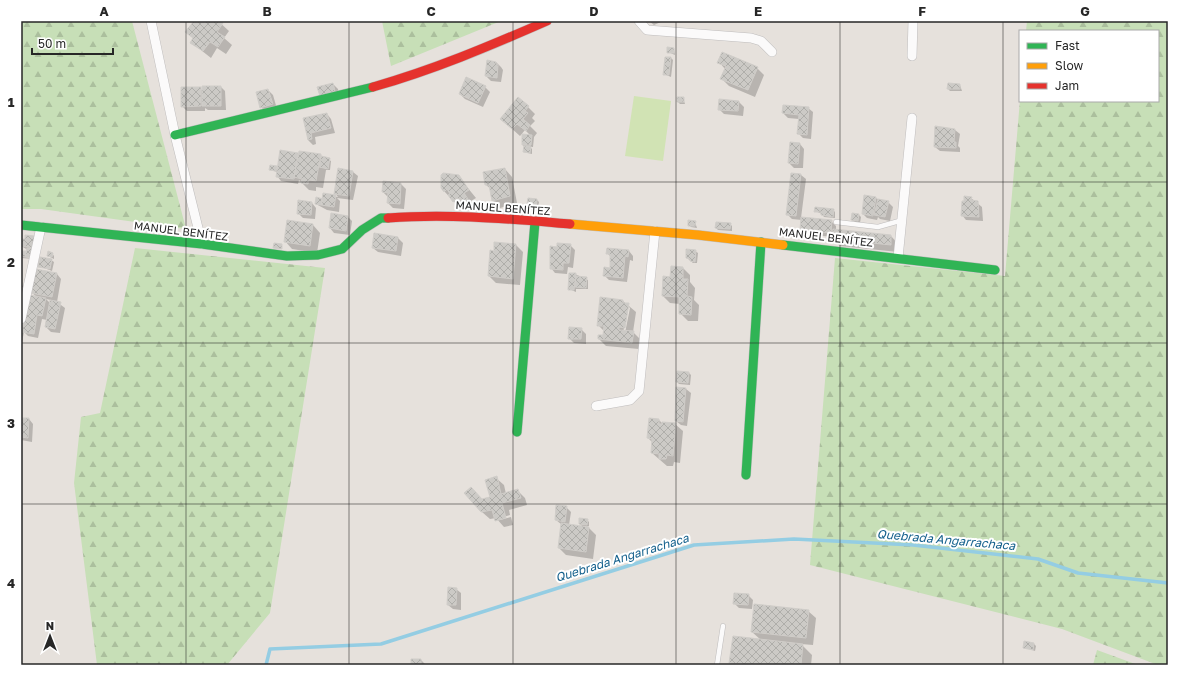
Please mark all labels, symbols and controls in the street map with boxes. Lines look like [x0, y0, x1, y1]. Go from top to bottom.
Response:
text: A [99, 3, 109, 19]
text: B [262, 3, 272, 19]
text: C [426, 3, 436, 19]
text: D [589, 3, 599, 19]
text: E [754, 3, 762, 19]
text: F [918, 3, 926, 19]
text: G [1080, 3, 1090, 19]
scale bar [32, 30, 113, 56]
legend [1019, 30, 1159, 102]
text: 50 m [38, 36, 66, 51]
text: Fast [1055, 38, 1080, 53]
text: Slow [1055, 58, 1083, 73]
text: Jam [1055, 78, 1079, 93]
text: 1 [8, 94, 15, 110]
street label: MANUEL BENÍTEZ [455, 198, 551, 217]
street label: MANUEL BENÍTEZ [133, 218, 229, 243]
street label: MANUEL BENÍTEZ [778, 224, 874, 249]
text: 2 [7, 254, 15, 270]
text: 3 [7, 415, 15, 431]
water label: Quebrada Angarrachaca [876, 526, 1017, 553]
water label: Quebrada Angarrachaca [553, 530, 691, 585]
text: 4 [7, 575, 15, 591]
north arrow [30, 616, 70, 656]
text: N [46, 619, 54, 632]

